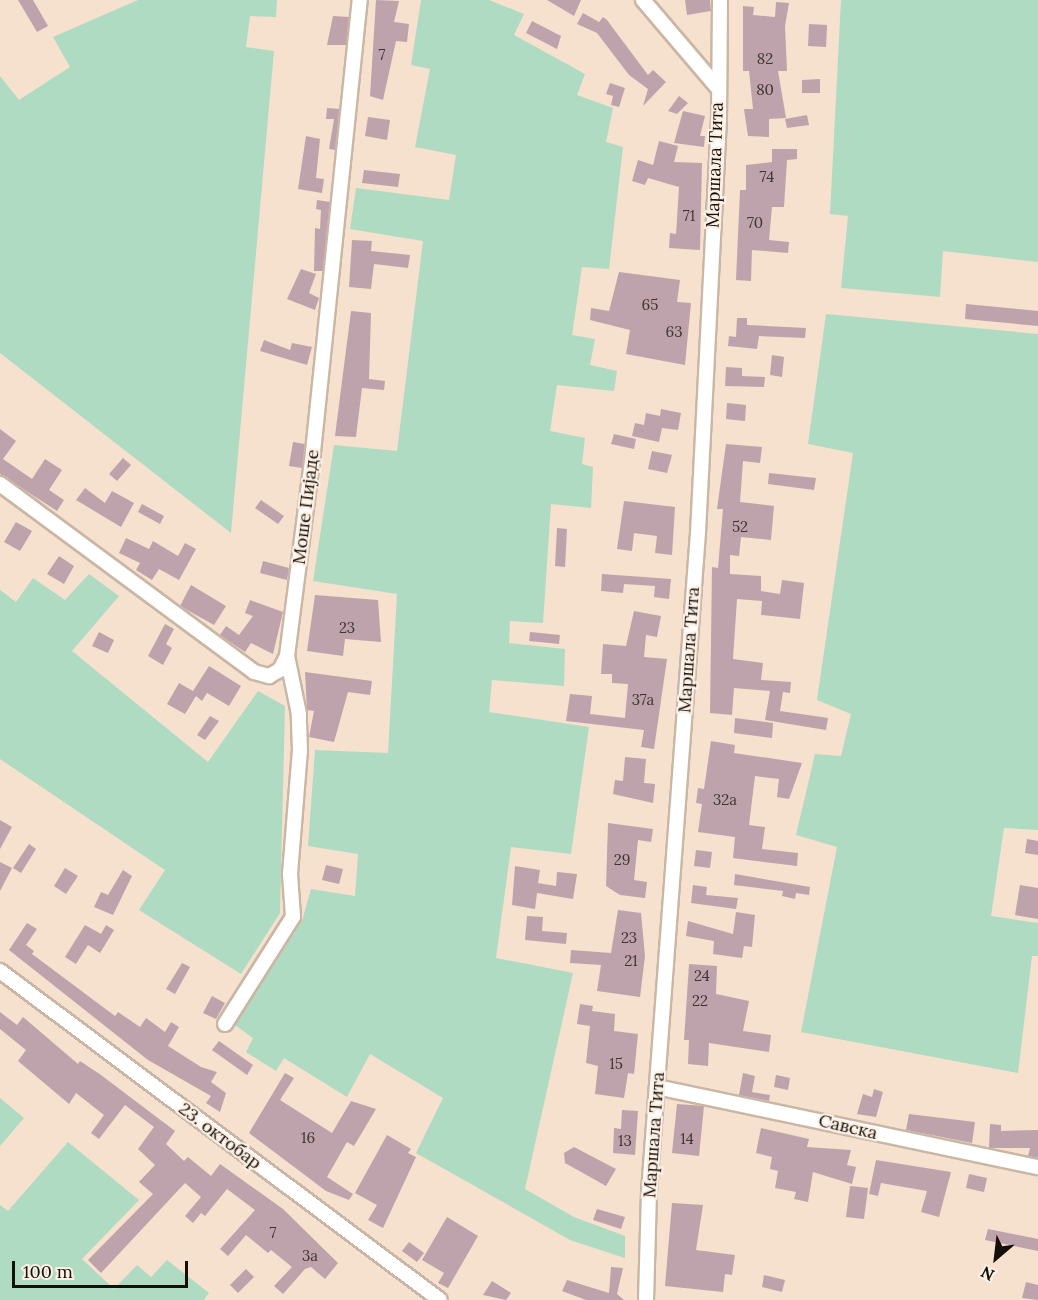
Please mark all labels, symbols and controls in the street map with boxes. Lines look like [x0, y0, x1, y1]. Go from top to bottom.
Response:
house number: 7 [379, 46, 385, 64]
house number: 82 [757, 50, 773, 68]
house number: 80 [756, 81, 774, 99]
street label: Маршала Тита [702, 102, 728, 228]
house number: 74 [760, 168, 774, 186]
house number: 71 [683, 207, 695, 225]
house number: 70 [747, 214, 763, 232]
house number: 65 [642, 296, 658, 314]
house number: 63 [665, 323, 683, 341]
street label: Моше Пијаде [288, 448, 324, 566]
house number: 52 [732, 518, 748, 536]
street label: Маршала Тита [674, 586, 704, 714]
house number: 23 [339, 619, 355, 637]
house number: 37a [632, 691, 654, 709]
house number: 32a [713, 791, 737, 809]
house number: 29 [614, 851, 630, 869]
house number: 23 [621, 929, 637, 947]
house number: 21 [624, 952, 638, 970]
house number: 24 [694, 967, 710, 985]
house number: 22 [692, 992, 708, 1010]
house number: 15 [609, 1055, 623, 1073]
street label: Маршала Тита [639, 1071, 669, 1199]
street label: 23. октобар [174, 1098, 266, 1174]
street label: Савска [816, 1110, 880, 1144]
house number: 16 [301, 1129, 315, 1147]
house number: 14 [680, 1130, 694, 1148]
house number: 13 [618, 1132, 632, 1150]
house number: 7 [270, 1224, 276, 1242]
north arrow [966, 1228, 1026, 1288]
house number: 3a [302, 1247, 318, 1265]
scale bar [15, 1249, 190, 1287]
text: 100 m [23, 1260, 73, 1283]
text: N [977, 1262, 998, 1286]

